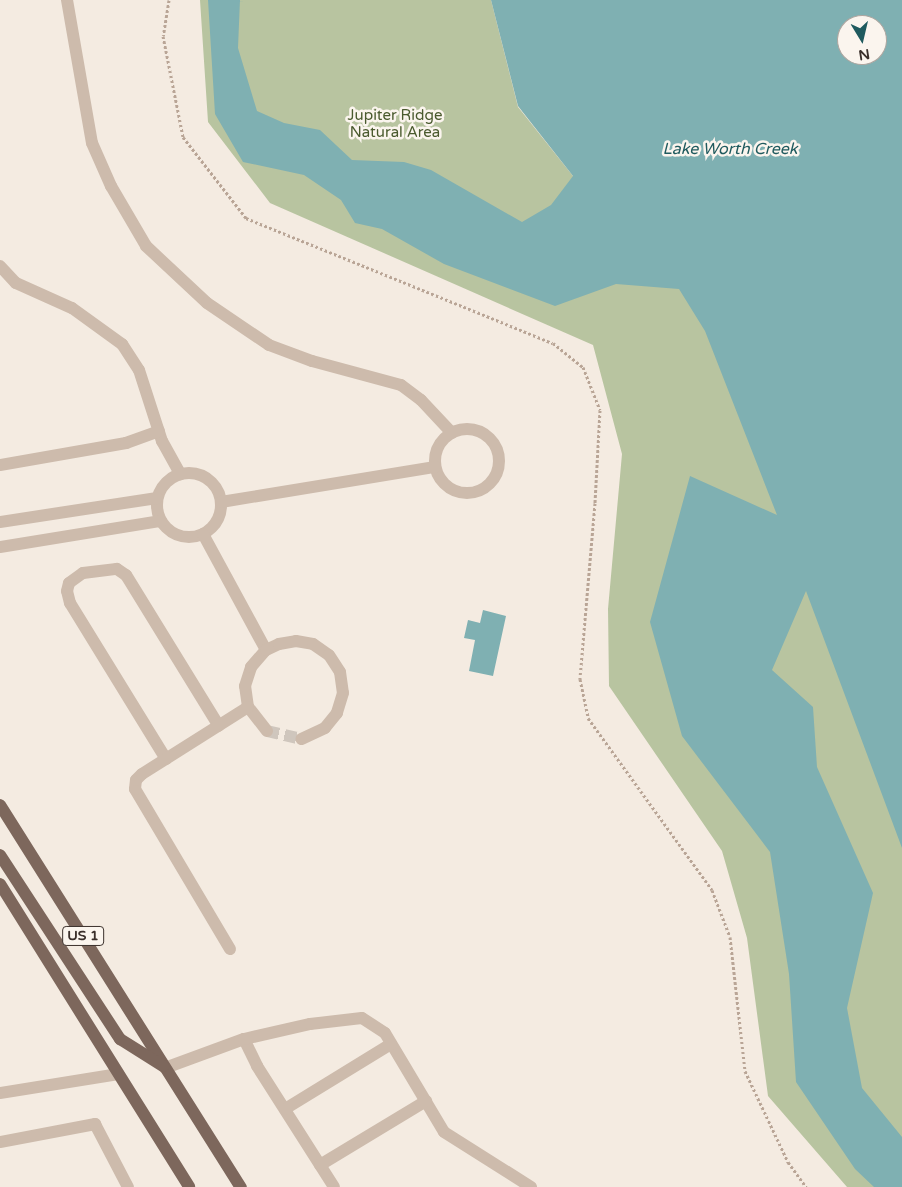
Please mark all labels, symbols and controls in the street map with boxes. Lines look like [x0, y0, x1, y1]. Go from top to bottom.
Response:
north arrow [837, 15, 887, 65]
text: N [857, 45, 871, 64]
park label: Jupiter Ridge Natural Area [348, 106, 442, 141]
water label: Lake Worth Creek [662, 139, 798, 159]
road number: US 1 [62, 924, 104, 948]

